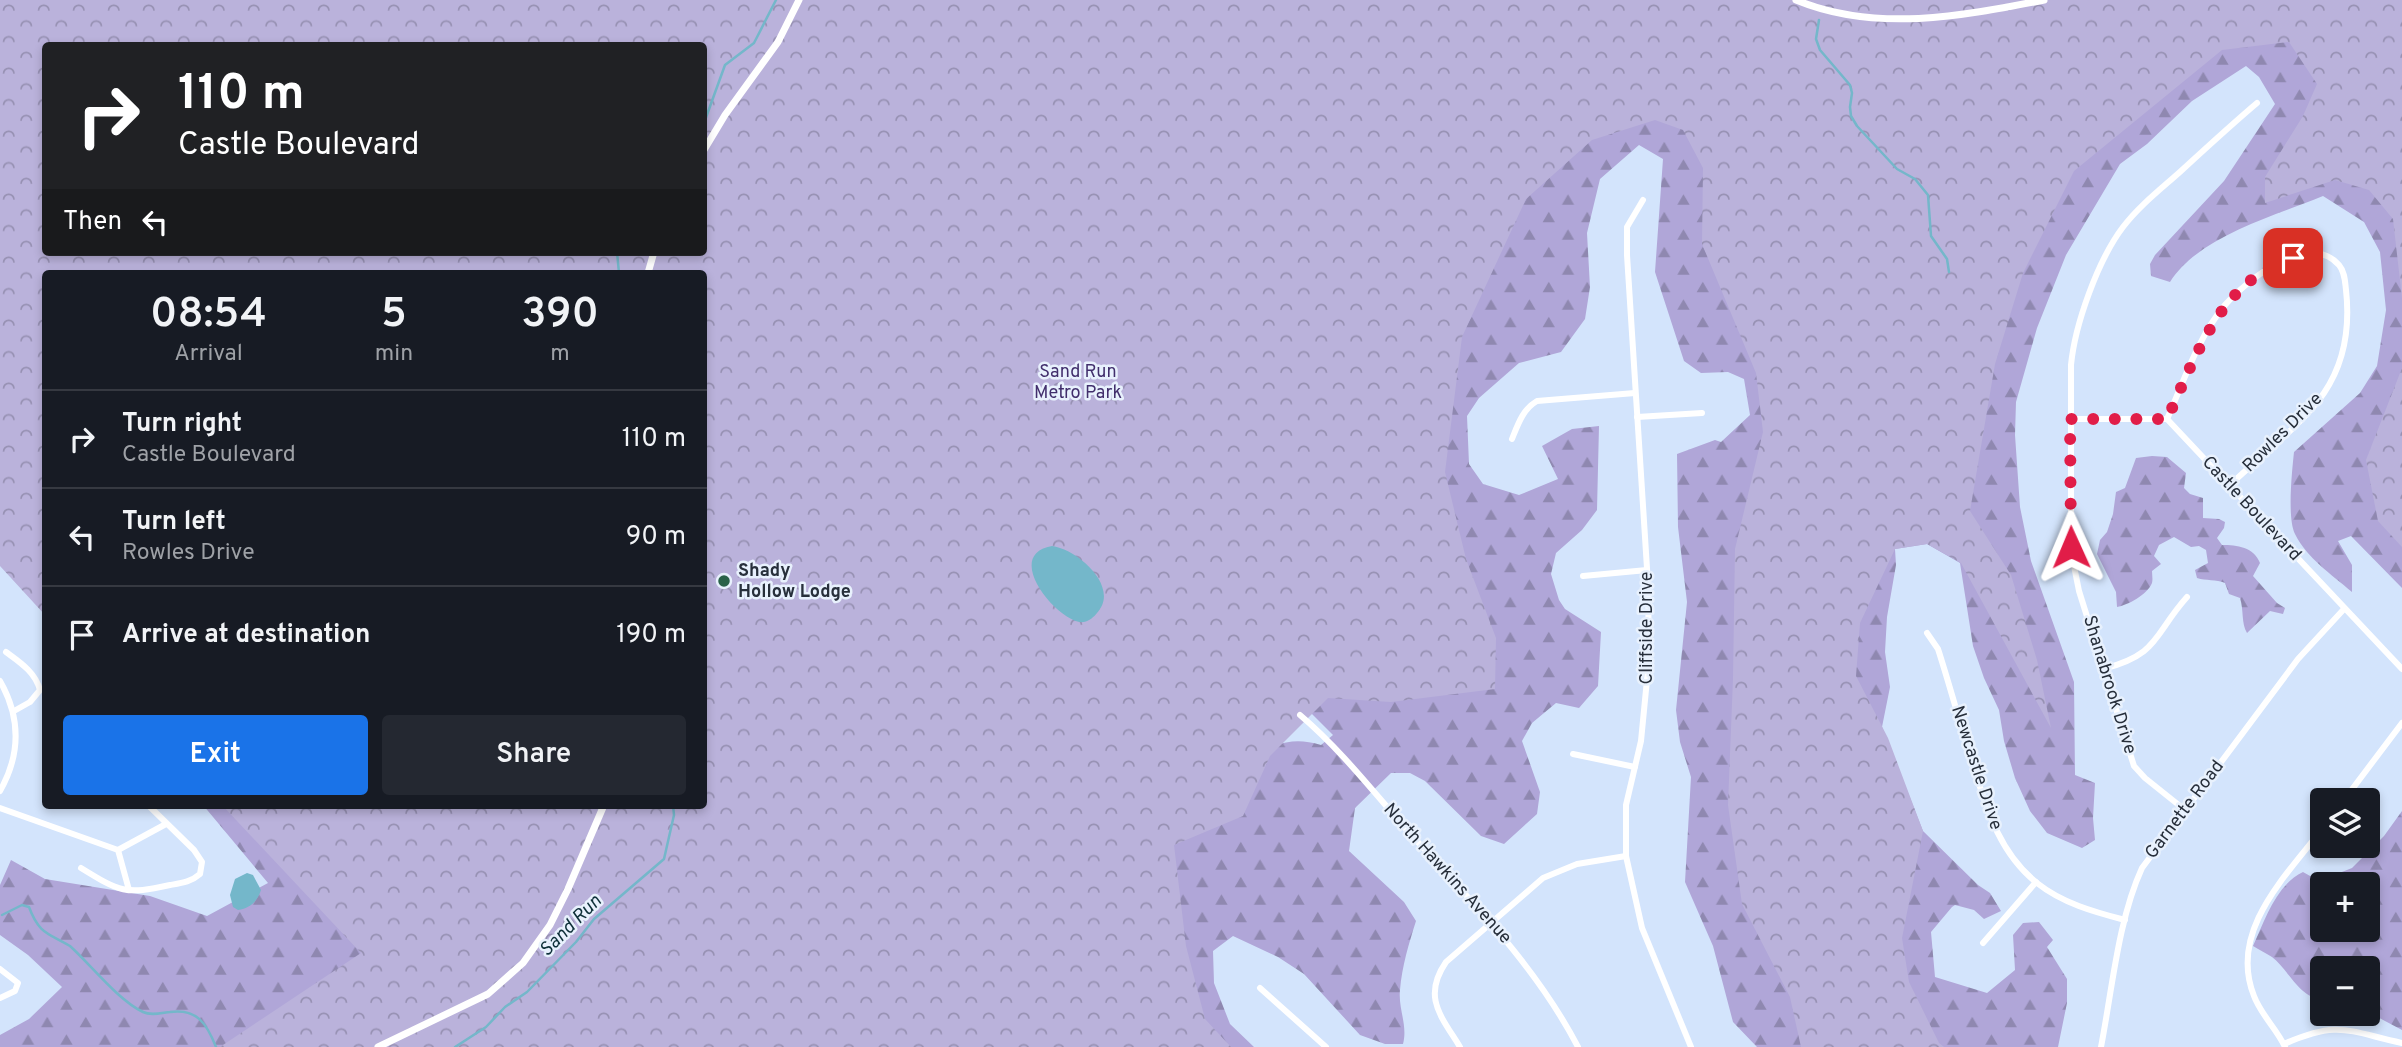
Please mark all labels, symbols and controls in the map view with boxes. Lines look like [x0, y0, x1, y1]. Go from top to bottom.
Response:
text: 110 m [178, 65, 305, 127]
icon: right [63, 70, 154, 161]
text: Castle Boulevard [178, 126, 420, 166]
icon: left [136, 203, 174, 241]
text: Then [63, 206, 122, 239]
pin [2263, 228, 2323, 288]
icon: arrive [2274, 239, 2312, 277]
text: 08:54 [150, 289, 267, 342]
text: 5 [381, 289, 407, 342]
text: 390 [521, 289, 599, 342]
text: Arrival [174, 340, 243, 369]
text: min [375, 340, 413, 369]
text: m [550, 340, 570, 369]
park label: Sand Run Metro Park [1034, 361, 1122, 405]
street label: Rowles Drive [2238, 388, 2328, 478]
text: Turn right [122, 408, 242, 441]
icon: right [63, 420, 101, 458]
text: 110 m [622, 423, 686, 456]
text: Castle Boulevard [122, 441, 296, 470]
street label: Castle Boulevard [2196, 451, 2306, 567]
text: Turn left [122, 506, 226, 539]
position arrow [2034, 510, 2108, 584]
icon: left [63, 518, 101, 556]
text: 90 m [626, 521, 686, 554]
text: Rowles Drive [122, 539, 255, 568]
place label: Shady Hollow Lodge [738, 560, 851, 604]
street label: Cliffside Drive [1636, 572, 1659, 684]
marker: Shady Hollow Lodge [716, 573, 732, 589]
street label: Shanabrook Drive [2077, 613, 2141, 757]
icon: arrive [63, 616, 101, 654]
text: Arrive at destination [122, 619, 370, 652]
text: 190 m [616, 619, 686, 652]
street label: Newcastle Drive [1945, 703, 2007, 833]
button: Exit [63, 715, 368, 795]
button: Share [382, 715, 686, 795]
street label: Garnette Road [2140, 756, 2230, 864]
map controls [2310, 788, 2380, 1026]
button: layers [2310, 788, 2380, 858]
street label: North Hawkins Avenue [1378, 799, 1516, 949]
button: + [2310, 872, 2380, 942]
water label: Sand Run [535, 889, 608, 962]
button: − [2310, 956, 2380, 1026]

